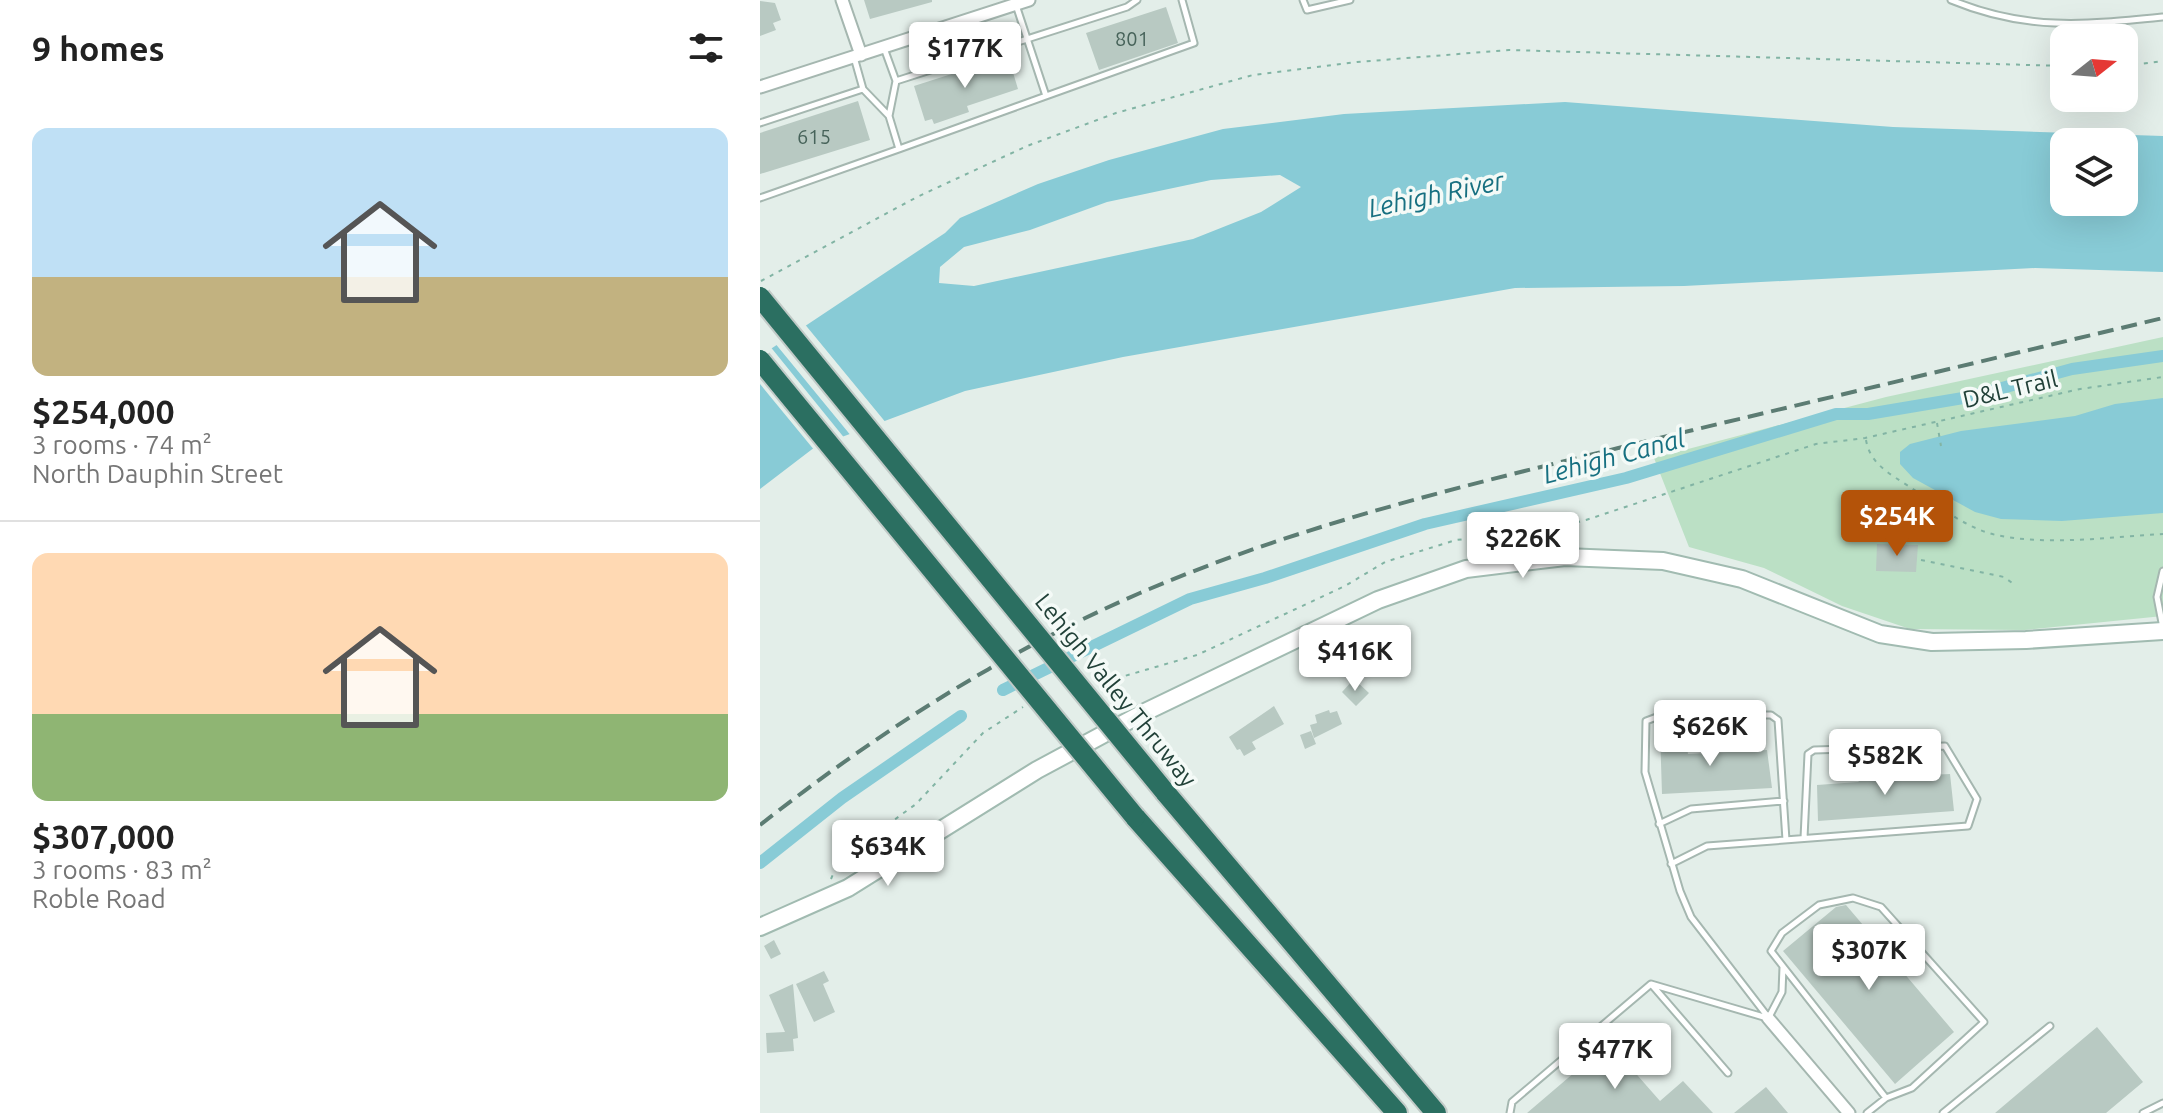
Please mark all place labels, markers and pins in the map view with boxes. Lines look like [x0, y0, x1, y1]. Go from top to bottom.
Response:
pin: $177K [909, 22, 1021, 90]
pin: $254K [1841, 490, 1953, 558]
pin: $226K [1467, 512, 1579, 580]
pin: $416K [1299, 625, 1411, 693]
pin: $626K [1654, 700, 1766, 768]
pin: $582K [1829, 729, 1941, 797]
pin: $634K [832, 820, 944, 888]
pin: $307K [1813, 924, 1925, 992]
pin: $477K [1559, 1023, 1671, 1091]

